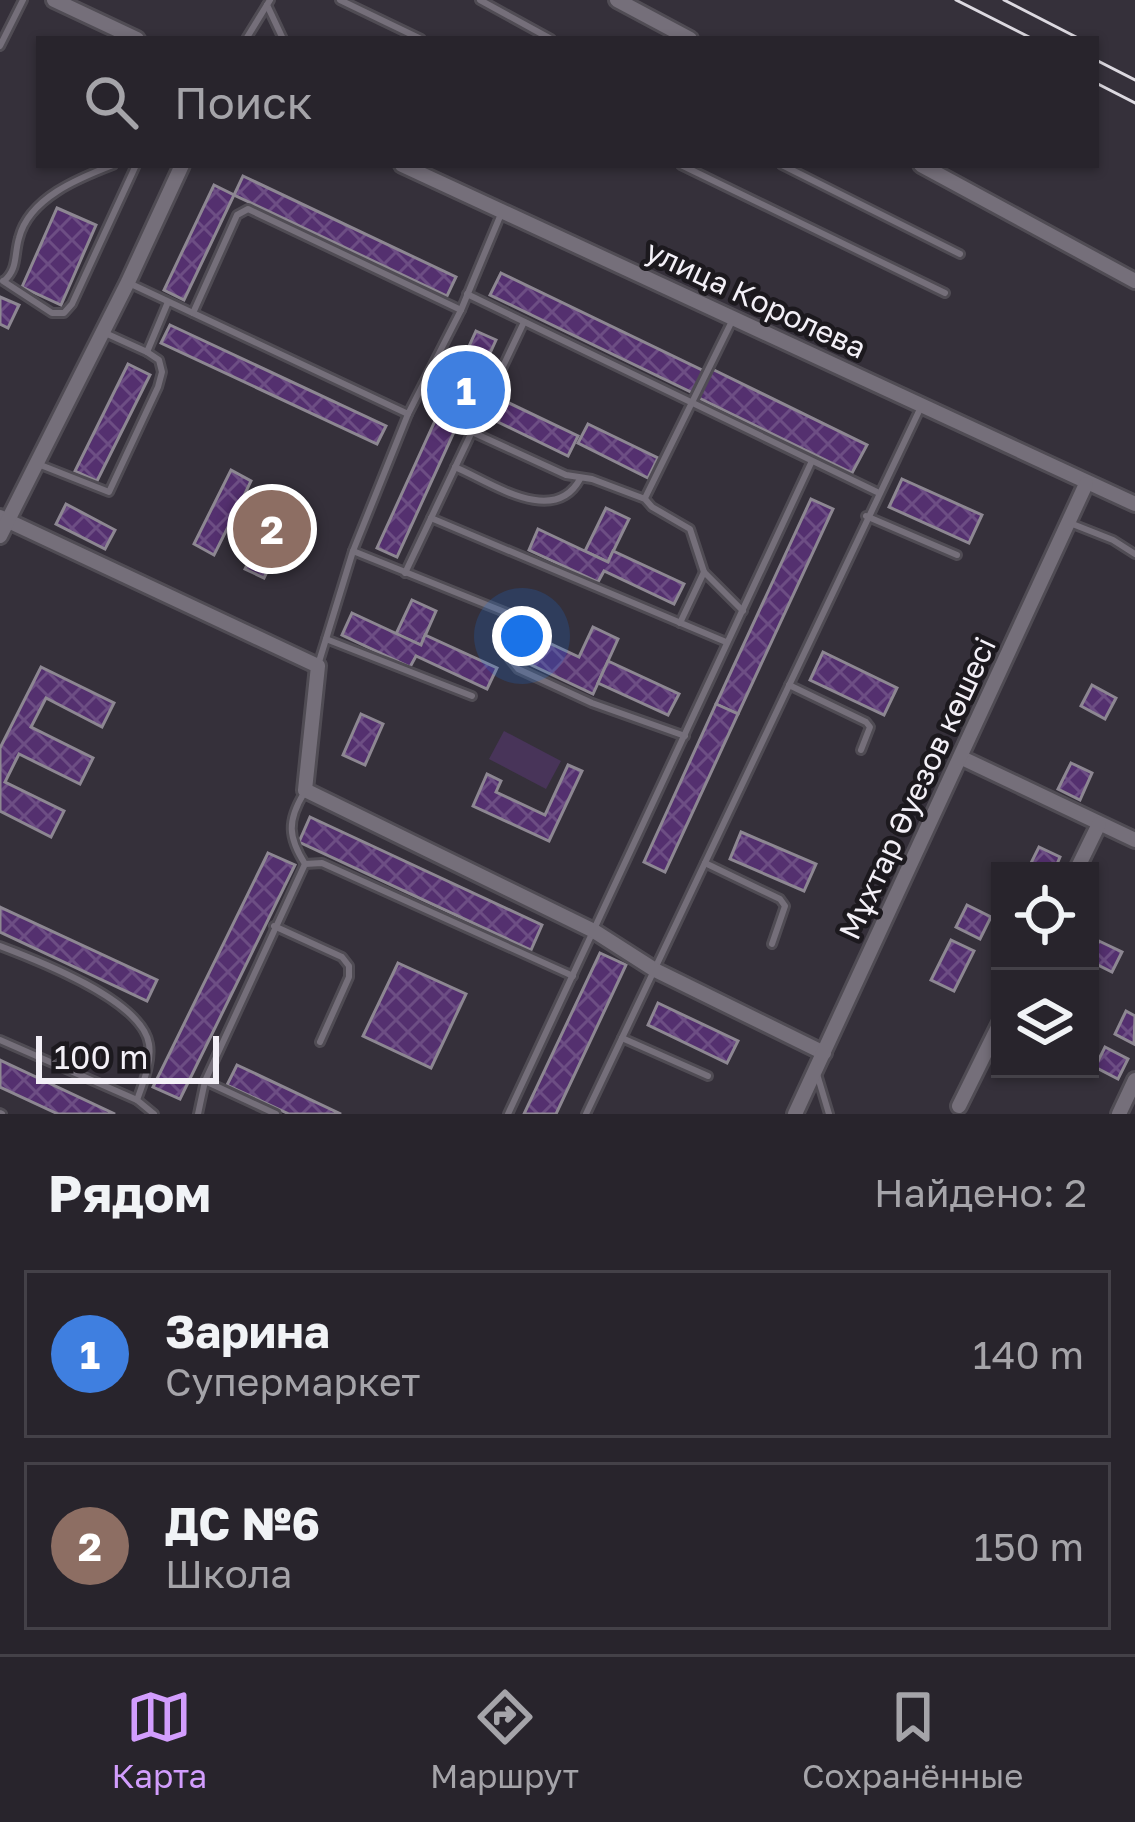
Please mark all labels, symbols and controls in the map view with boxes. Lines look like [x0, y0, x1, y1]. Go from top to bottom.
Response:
search box [36, 36, 1099, 168]
icon: search [78, 69, 144, 135]
text: Поиск [174, 75, 313, 129]
street label: улица Королева [640, 232, 872, 366]
pin: 1 [427, 345, 505, 435]
pin: 2 [233, 484, 311, 574]
your location [492, 606, 552, 666]
street label: Мұхтар Әуезов көшесі [831, 631, 1003, 945]
map controls [991, 862, 1099, 1078]
button: locate [991, 862, 1099, 970]
button: layers [991, 970, 1099, 1078]
scale bar [36, 1030, 219, 1083]
text: 100 m [54, 1037, 148, 1076]
text: Рядом [48, 1162, 211, 1223]
text: Найдено: 2 [874, 1169, 1087, 1216]
text: Зарина [165, 1304, 330, 1358]
text: 1 [80, 1331, 100, 1378]
text: 140 m [973, 1331, 1084, 1378]
text: Супермаркет [165, 1358, 420, 1405]
text: ДС №6 [165, 1496, 320, 1550]
text: 2 [78, 1523, 102, 1570]
text: 150 m [974, 1523, 1084, 1570]
text: Школа [165, 1550, 292, 1597]
tab: Карта [112, 1684, 207, 1795]
tab: Маршрут [430, 1684, 579, 1795]
tab: Сохранённые [802, 1684, 1023, 1795]

